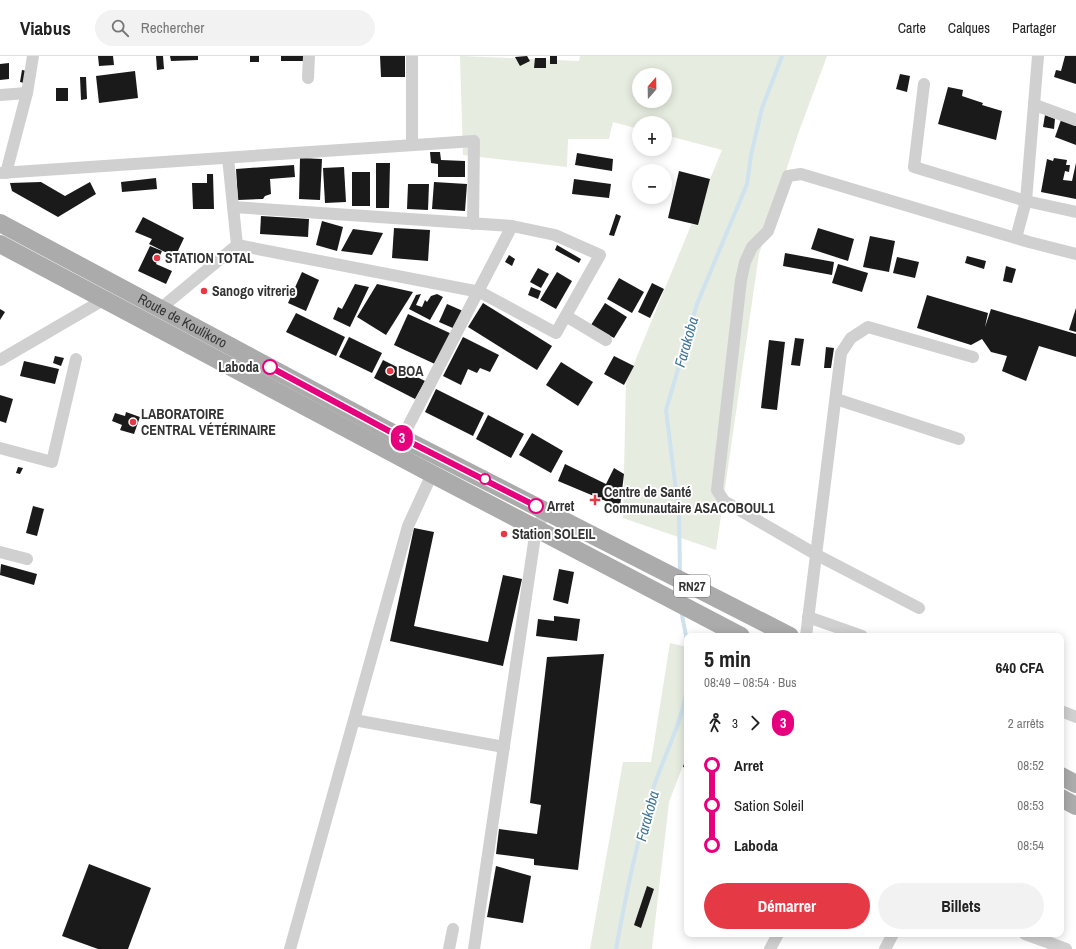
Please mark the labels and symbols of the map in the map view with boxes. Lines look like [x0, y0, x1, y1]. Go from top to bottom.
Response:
north arrow [632, 68, 672, 108]
place label: STATION TOTAL [165, 249, 254, 267]
marker: STATION TOTAL [152, 253, 162, 263]
place label: Sanogo vitrerie [212, 282, 296, 300]
marker: Sanogo vitrerie [199, 286, 209, 296]
street label: Route de Koulikoro [135, 289, 230, 352]
water label: Farakoba [669, 314, 703, 370]
place label: Laboda [218, 358, 260, 376]
marker: Laboda [262, 359, 278, 375]
place label: BOA [398, 362, 424, 380]
marker: BOA [385, 366, 395, 376]
place label: LABORATOIRE CENTRAL VÉTÉRINAIRE [141, 405, 276, 439]
marker: LABORATOIRE CENTRAL VÉTÉRINAIRE [128, 417, 138, 427]
line badge: 3 [389, 425, 415, 451]
unlabelled marker [479, 473, 491, 485]
place label: Centre de Santé Communautaire ASACOBOUL1 [604, 483, 775, 517]
marker: Centre de Santé Communautaire ASACOBOUL1 [589, 494, 601, 506]
place label: Arret [547, 497, 575, 515]
marker: Arret [528, 498, 544, 514]
place label: Station SOLEIL [512, 525, 596, 543]
marker: Station SOLEIL [499, 529, 509, 539]
road number: RN27 [674, 575, 710, 597]
water label: Farakoba [630, 788, 664, 844]

